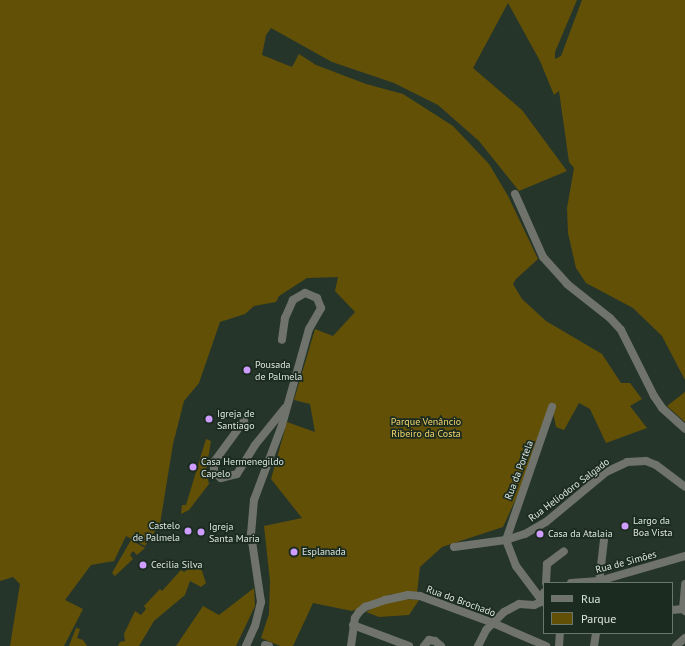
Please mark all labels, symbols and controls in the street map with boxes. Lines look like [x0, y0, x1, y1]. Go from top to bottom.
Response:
place label: Pousada de Palmela [255, 358, 302, 382]
marker: Pousada de Palmela [242, 365, 252, 375]
place label: Igreja de Santiago [217, 407, 255, 430]
marker: Igreja de Santiago [204, 414, 214, 424]
park label: Parque Venâncio Ribeiro da Costa [391, 415, 461, 438]
street label: Rua da Portela [502, 439, 536, 501]
place label: Casa Hermenegildo Capelo [201, 455, 284, 478]
street label: Rua Heliodoro Salgado [526, 456, 612, 524]
marker: Casa Hermenegildo Capelo [188, 462, 198, 472]
place label: Largo da Boa Vista [633, 514, 673, 538]
place label: Castelo de Palmela [133, 519, 180, 542]
place label: Igreja Santa Maria [209, 520, 260, 544]
marker: Largo da Boa Vista [620, 521, 630, 531]
marker: Castelo de Palmela [183, 526, 193, 536]
marker: Igreja Santa Maria [196, 527, 206, 537]
place label: Casa da Atalaia [548, 528, 613, 540]
marker: Casa da Atalaia [535, 529, 545, 539]
place label: Esplanada [302, 546, 346, 558]
marker: Esplanada [289, 547, 299, 557]
street label: Rua de Simões [594, 548, 658, 576]
place label: Cecilia Silva [151, 559, 202, 571]
marker: Cecilia Silva [138, 560, 148, 570]
legend [543, 582, 673, 634]
street label: Rua do Brochado [425, 583, 497, 619]
text: Rua [581, 591, 600, 606]
text: Parque [581, 611, 616, 626]

